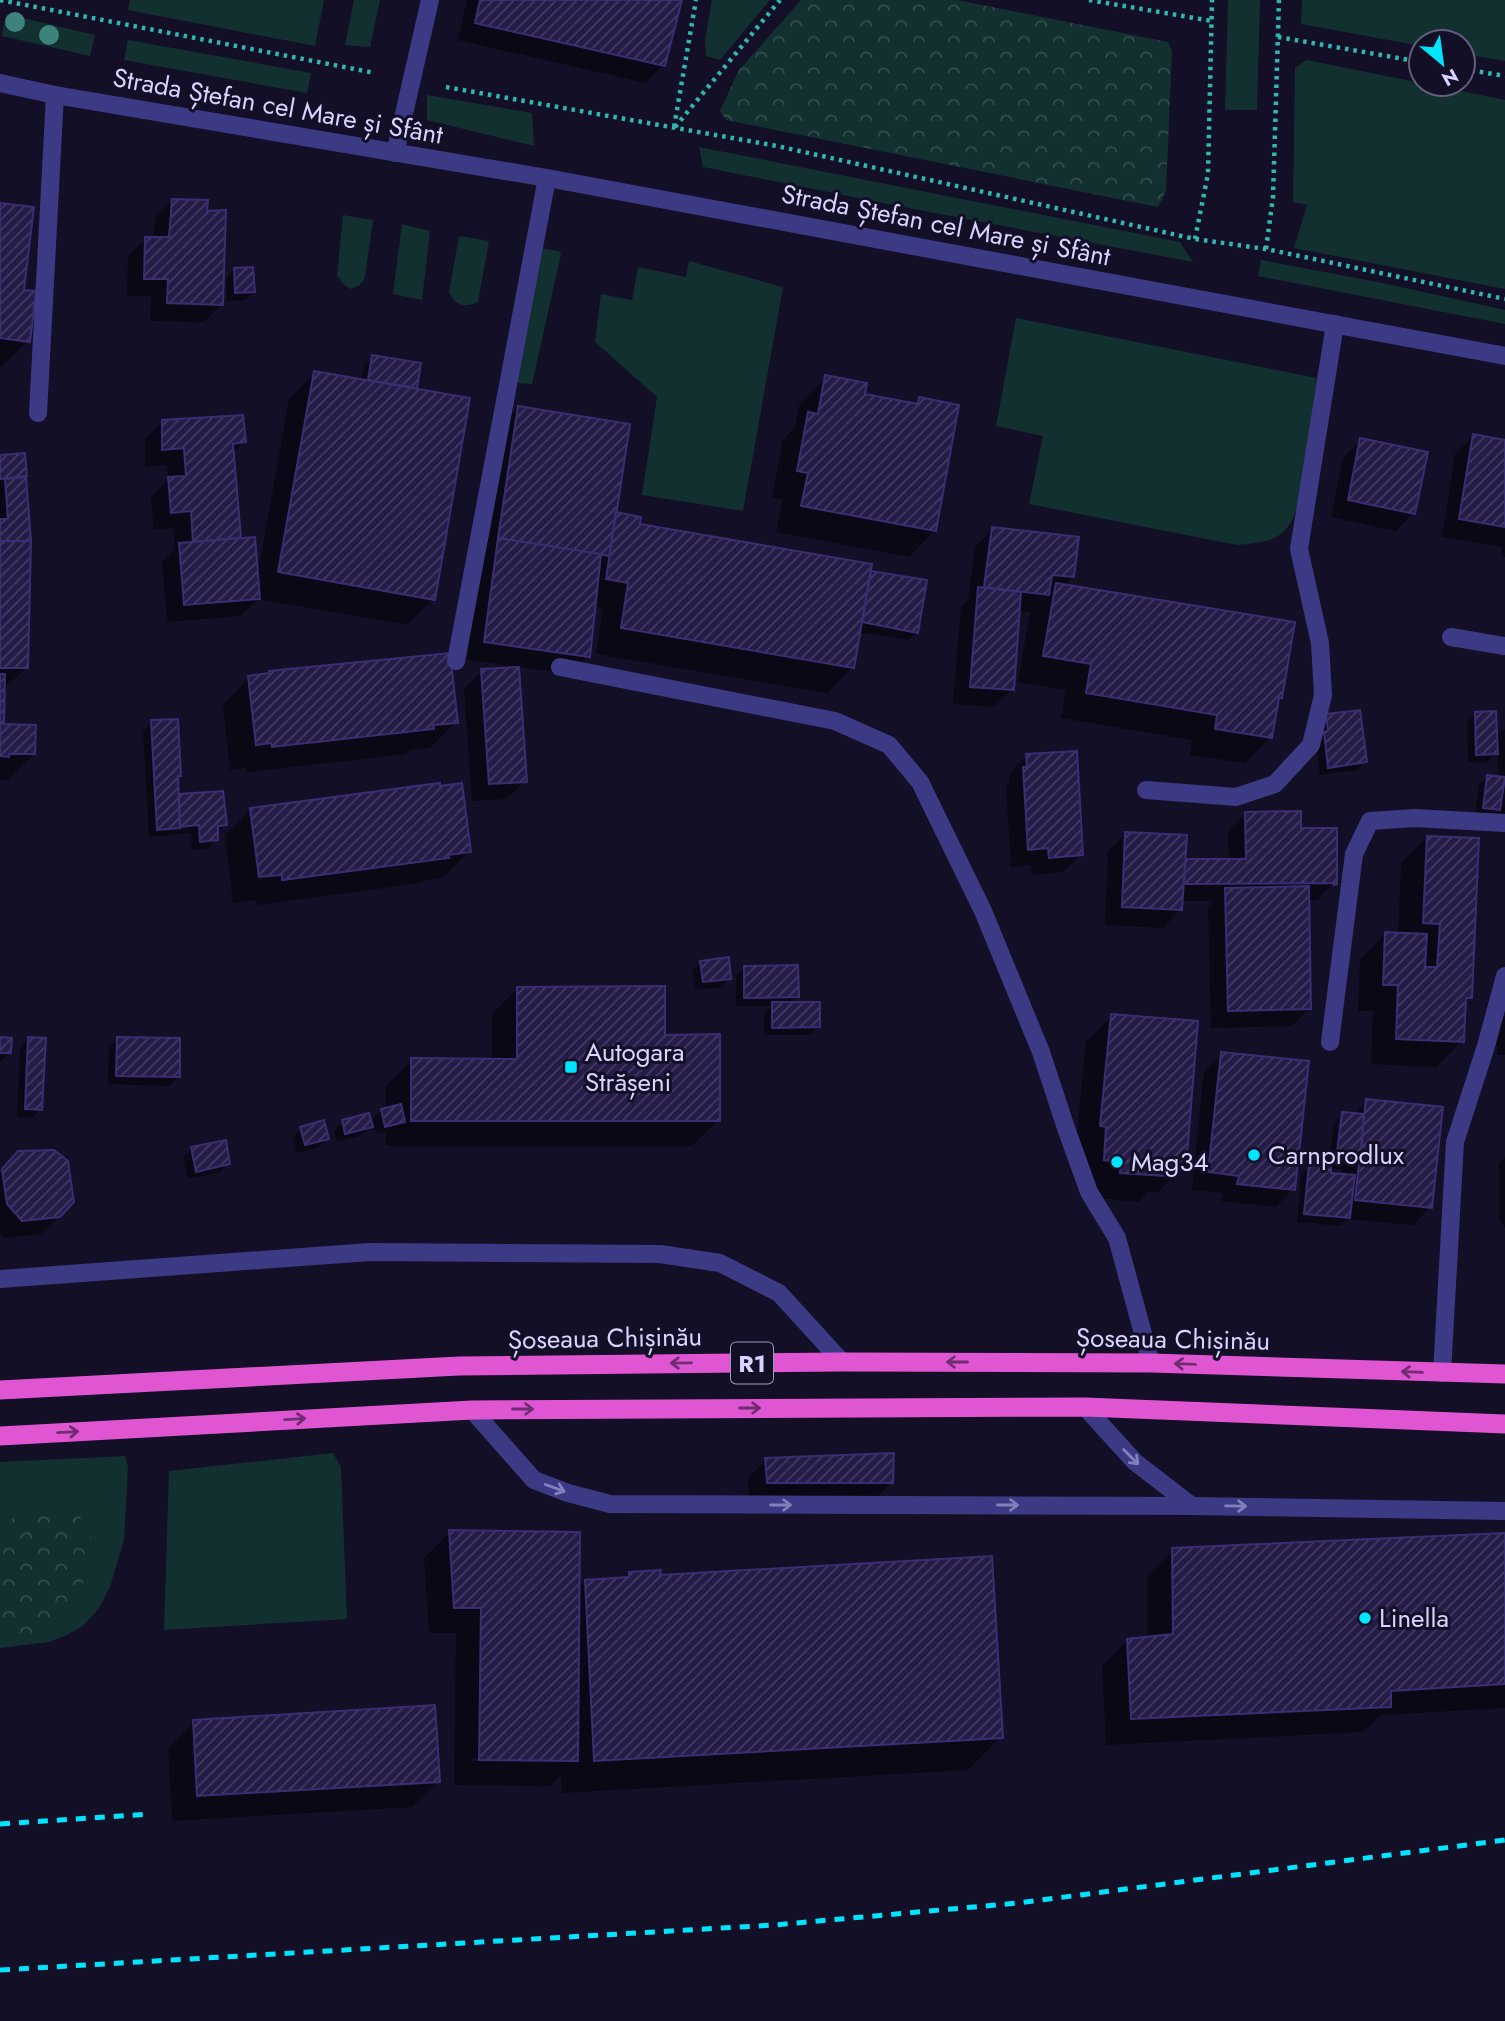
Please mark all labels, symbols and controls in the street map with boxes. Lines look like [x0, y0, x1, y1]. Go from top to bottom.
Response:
north arrow [1407, 28, 1477, 98]
street label: Strada Ștefan cel Mare și Sfânt [110, 58, 447, 154]
text: N [1437, 62, 1463, 93]
street label: Strada Ștefan cel Mare și Sfânt [778, 174, 1115, 276]
place label: Autogara Strășeni [585, 1033, 684, 1101]
marker: Autogara Strășeni [563, 1059, 579, 1075]
place label: Carnprodlux [1268, 1136, 1404, 1174]
place label: Mag34 [1131, 1143, 1209, 1181]
marker: Carnprodlux [1246, 1147, 1262, 1163]
marker: Mag34 [1109, 1154, 1125, 1170]
street label: Șoseaua Chișinău [508, 1317, 702, 1359]
street label: Șoseaua Chișinău [1076, 1318, 1270, 1360]
road number: R1 [731, 1343, 773, 1384]
one-way arrow [946, 1355, 969, 1369]
one-way arrow [670, 1357, 693, 1370]
one-way arrow [1174, 1358, 1197, 1371]
one-way arrow [1401, 1365, 1424, 1379]
one-way arrow [738, 1401, 761, 1415]
one-way arrow [511, 1402, 534, 1416]
one-way arrow [284, 1413, 307, 1426]
one-way arrow [56, 1425, 79, 1438]
one-way arrow [1122, 1448, 1139, 1465]
one-way arrow [544, 1483, 566, 1496]
one-way arrow [769, 1498, 792, 1512]
one-way arrow [996, 1498, 1019, 1512]
one-way arrow [1224, 1500, 1247, 1513]
place label: Linella [1379, 1599, 1449, 1637]
marker: Linella [1357, 1610, 1373, 1626]

